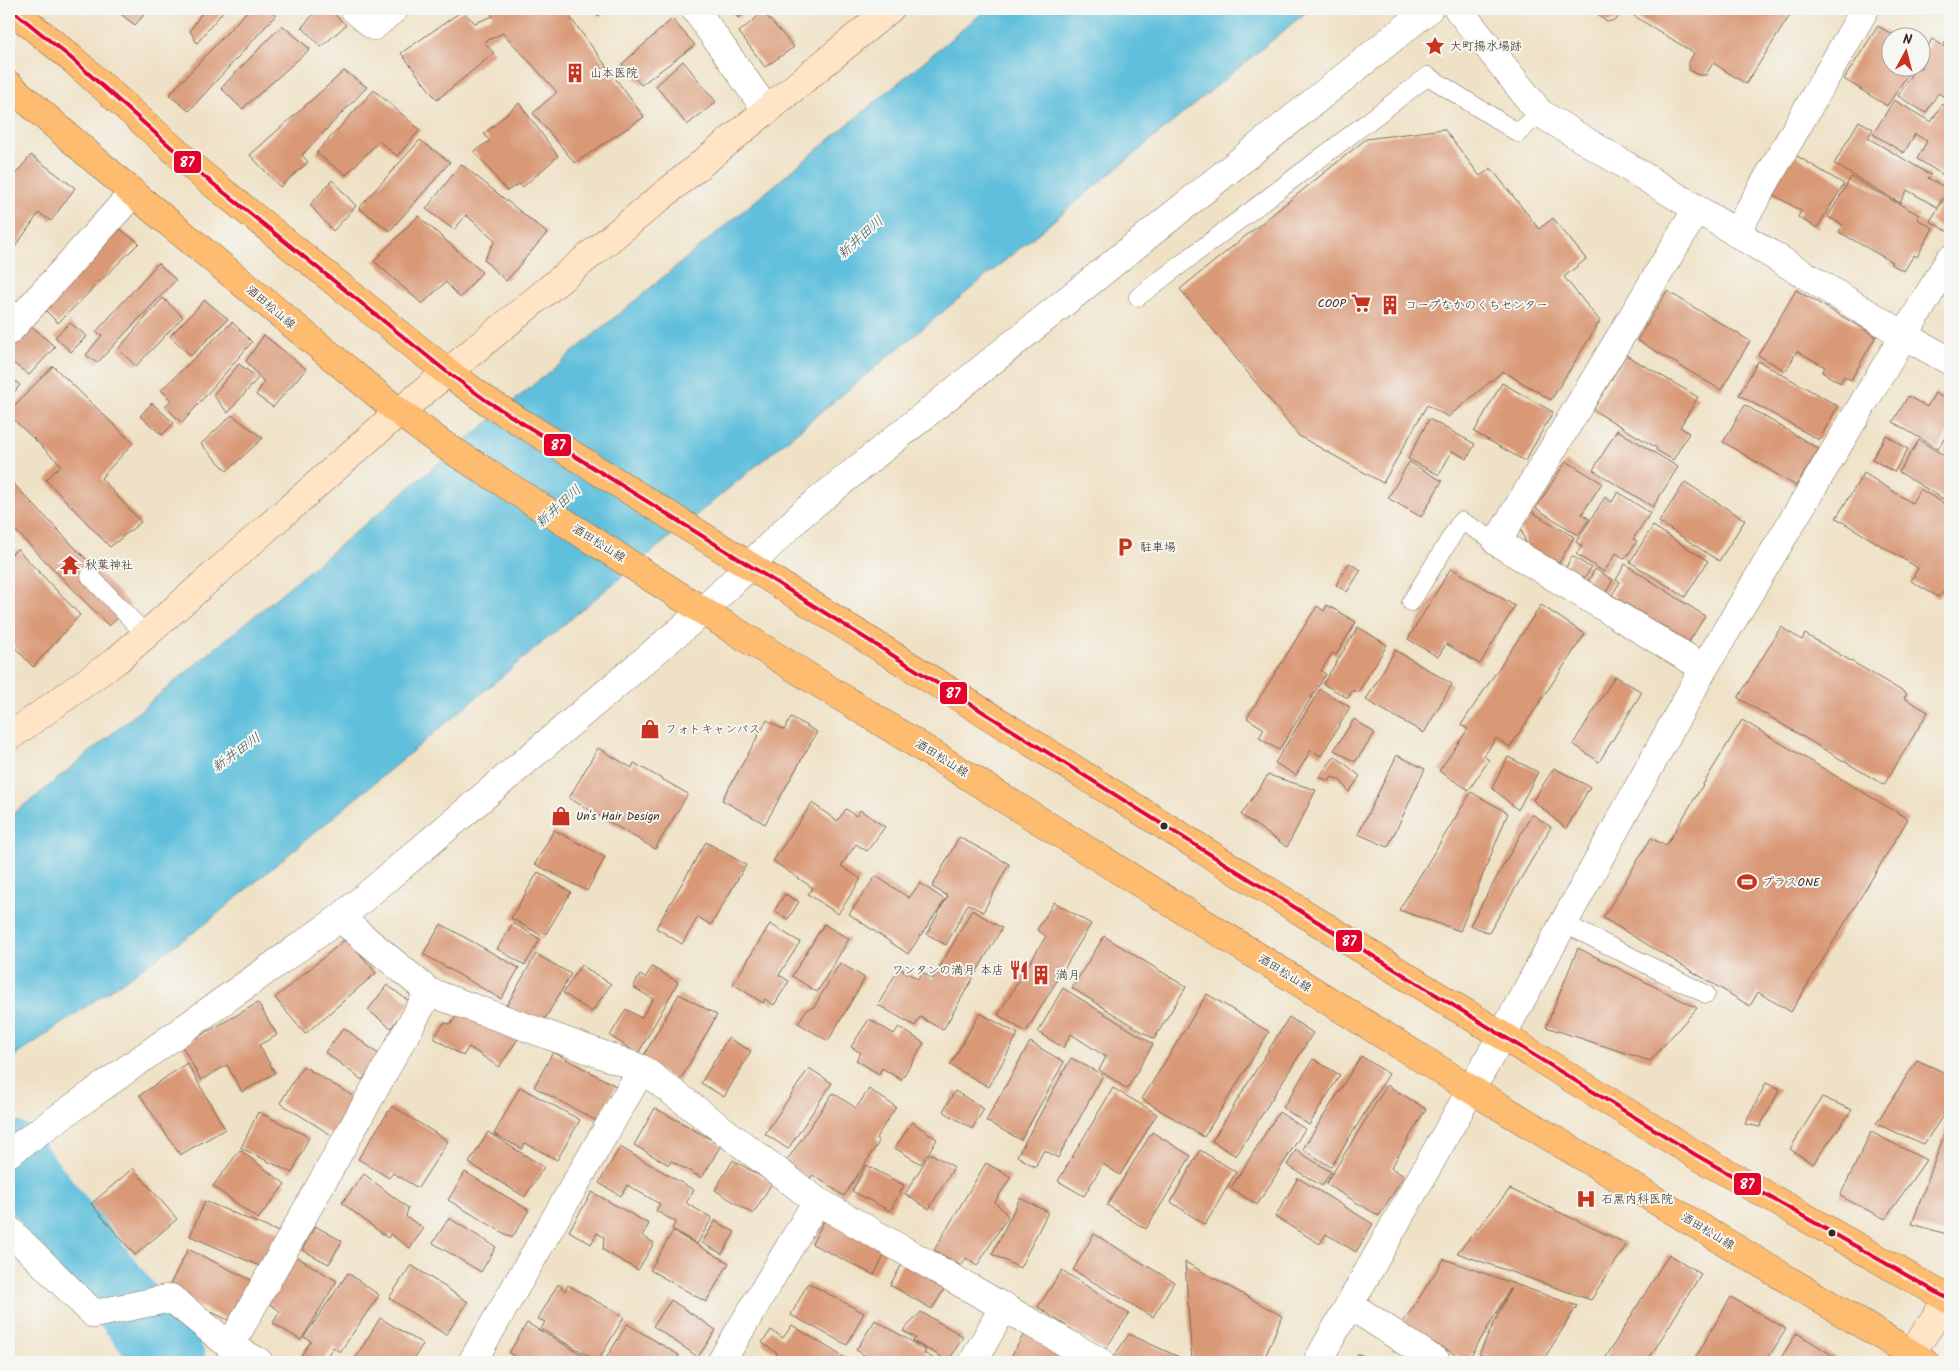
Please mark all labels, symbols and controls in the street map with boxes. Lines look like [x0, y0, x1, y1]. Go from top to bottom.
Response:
north arrow [1882, 28, 1932, 78]
text: N [1902, 29, 1913, 52]
place icon: 大町揚水場跡 [1424, 35, 1446, 57]
place label: 大町揚水場跡 [1450, 37, 1522, 56]
building icon: 山本医院 [564, 62, 586, 84]
place label: 山本医院 [590, 64, 638, 83]
line badge: 87 [173, 150, 202, 174]
text: 87 [180, 152, 195, 174]
water label: 新井田川 [833, 211, 889, 265]
street label: 酒田松山線 [242, 281, 300, 334]
supermarket icon: COOP [1350, 292, 1372, 314]
place label: COOP [1318, 294, 1346, 313]
building icon: コープなかのくちセンター [1379, 294, 1401, 316]
place label: コープなかのくちセンター [1405, 296, 1548, 315]
line badge: 87 [543, 433, 572, 457]
text: 87 [551, 435, 566, 457]
water label: 新井田川 [531, 480, 587, 534]
street label: 酒田松山線 [568, 519, 629, 567]
parking icon: 駐車場 [1114, 536, 1136, 558]
place label: 駐車場 [1140, 538, 1176, 557]
temple icon: 秋葉神社 [59, 554, 81, 576]
place label: 秋葉神社 [85, 556, 133, 575]
line badge: 87 [939, 681, 968, 705]
text: 87 [946, 683, 961, 705]
shop icon: フォトキャンパス [639, 718, 661, 740]
place label: フォトキャンパス [665, 720, 761, 739]
water label: 新井田川 [207, 727, 266, 778]
street label: 酒田松山線 [911, 734, 972, 782]
shop icon: Un's Hair Design [550, 805, 572, 827]
place label: Un's Hair Design [576, 807, 660, 826]
unlabelled marker [1159, 821, 1169, 831]
sports icon: プラスONE [1736, 871, 1758, 893]
place label: プラスONE [1762, 873, 1821, 892]
line badge: 87 [1335, 929, 1363, 953]
text: 87 [1342, 931, 1357, 953]
street label: 酒田松山線 [1254, 949, 1315, 997]
restaurant icon: ワンタンの満月 本店 [1008, 959, 1030, 981]
place label: ワンタンの満月 本店 [892, 961, 1004, 980]
building icon: 満月 [1030, 964, 1052, 986]
place label: 満月 [1056, 966, 1080, 985]
line badge: 87 [1733, 1172, 1762, 1196]
text: 87 [1740, 1174, 1755, 1196]
hospital icon: 石黒内科医院 [1575, 1188, 1597, 1210]
place label: 石黒内科医院 [1601, 1190, 1673, 1209]
street label: 酒田松山線 [1677, 1208, 1738, 1255]
unlabelled marker [1827, 1228, 1837, 1238]

